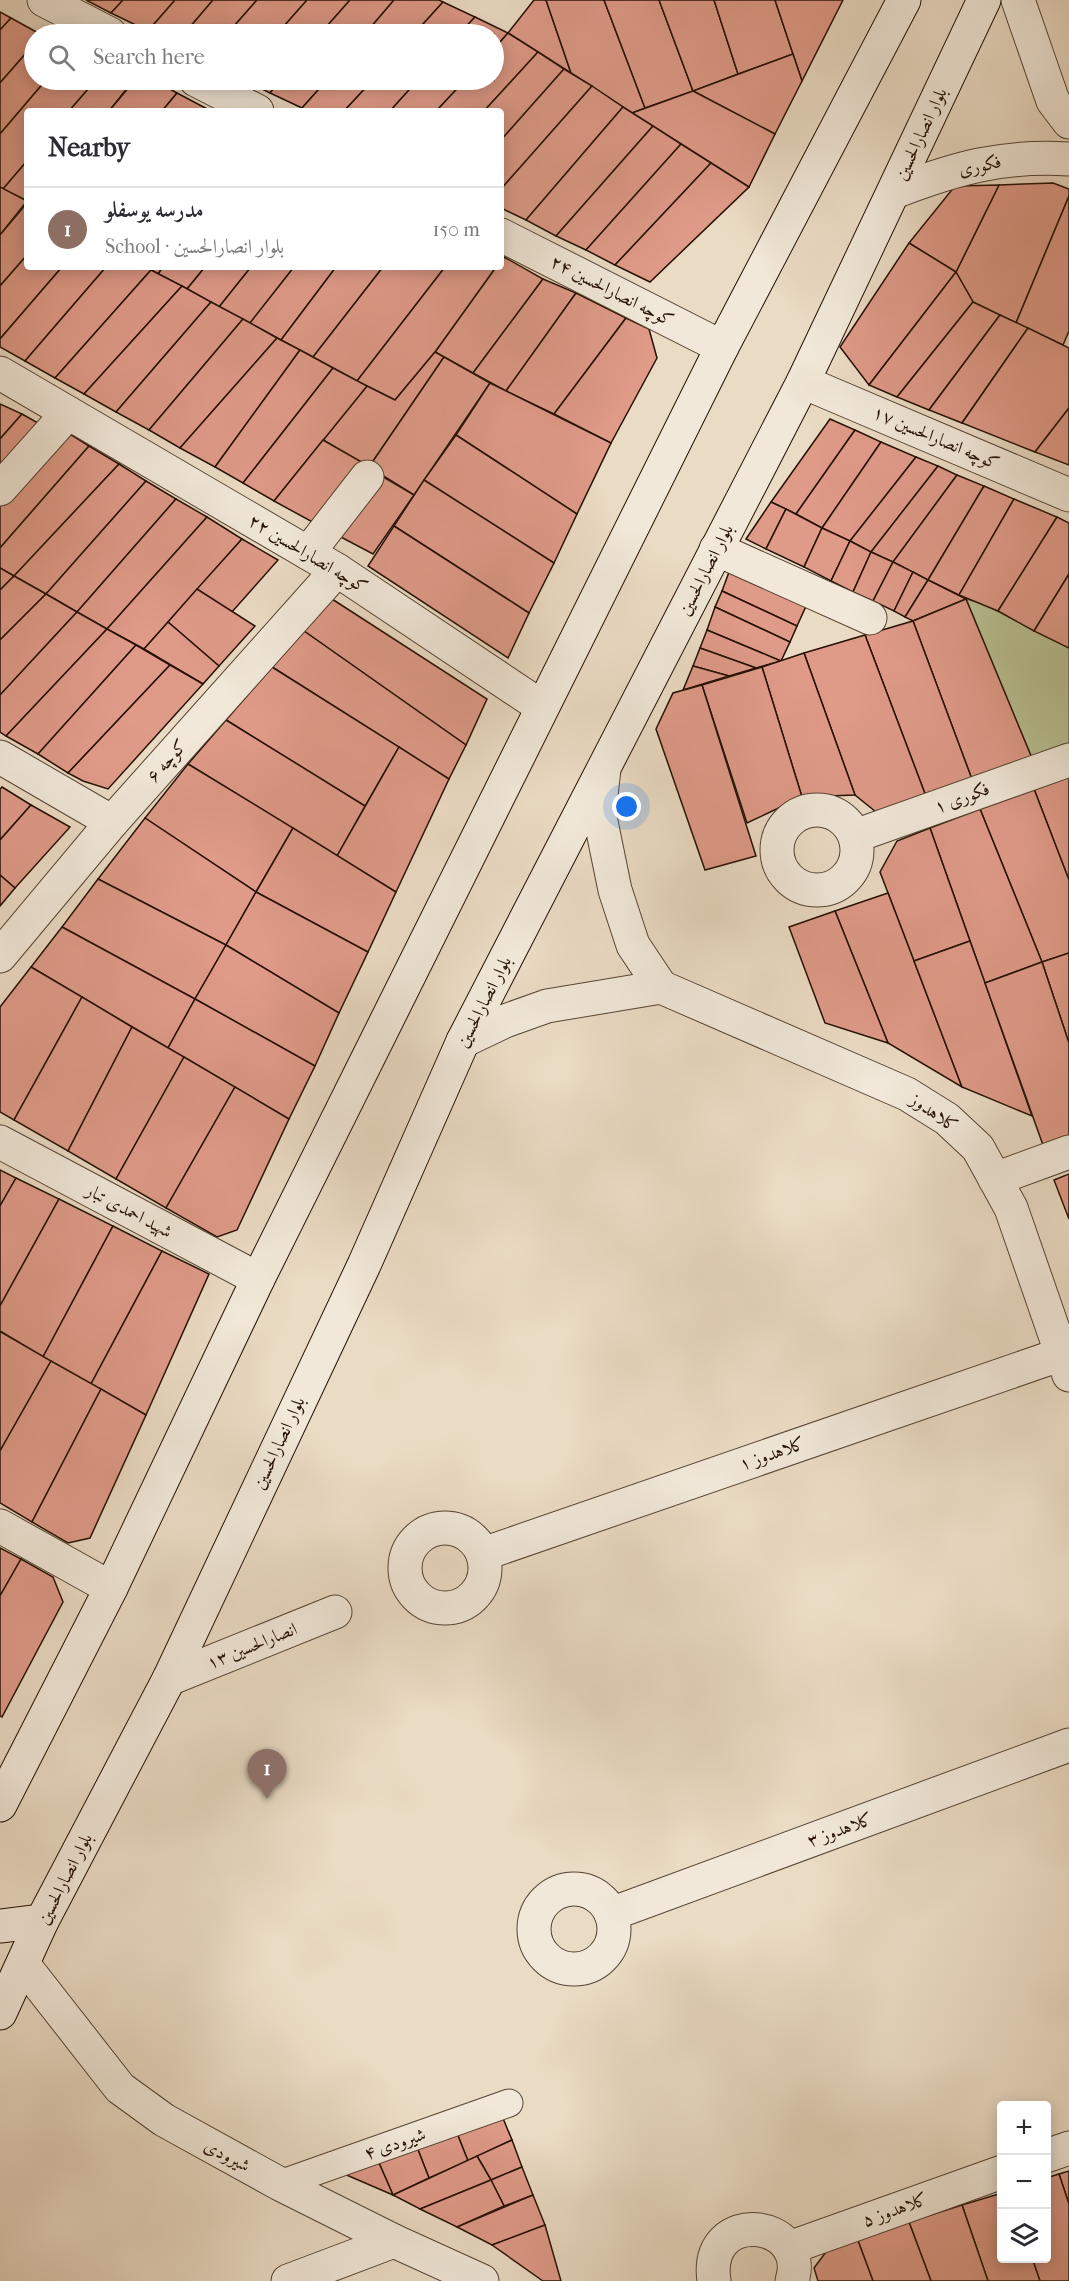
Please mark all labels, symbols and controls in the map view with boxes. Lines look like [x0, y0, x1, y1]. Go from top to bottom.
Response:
search box [24, 24, 504, 90]
icon: search [45, 41, 78, 74]
text: Search here [93, 44, 205, 70]
street label: بلوار انصارالحسین [890, 84, 952, 184]
text: Nearby [48, 132, 130, 163]
street label: فکوری [957, 151, 1003, 181]
text: مدرسه یوسفلو [105, 197, 203, 223]
text: 1 [64, 218, 71, 241]
text: 150 m [432, 218, 480, 241]
text: School · بلوار انصارالحسین [105, 235, 284, 258]
street label: کوچه انصارالحسین ۲۴ [546, 251, 677, 333]
street label: کوچه انصارالحسین ۱۷ [869, 402, 1002, 476]
street label: کوچه انصارالحسین ۲۲ [244, 510, 371, 600]
street label: بلوار انصارالحسین [674, 521, 738, 619]
street label: کوچه ۶ [142, 735, 193, 788]
street label: فکوری ۱ [931, 778, 993, 818]
your location [612, 792, 641, 821]
street label: بلوار انصارالحسین [452, 953, 516, 1051]
street label: کلاهدوز [904, 1088, 962, 1137]
street label: شهید احمدی تبار [80, 1179, 176, 1243]
street label: بلوار انصارالحسین [248, 1393, 310, 1493]
street label: کلاهدوز ۱ [736, 1433, 808, 1475]
street label: انصارالحسین ۱۳ [204, 1618, 300, 1674]
pin: 1 [248, 1750, 286, 1799]
street label: کلاهدوز ۳ [805, 1809, 875, 1851]
street label: بلوار انصارالحسین [33, 1830, 97, 1928]
map controls [997, 2101, 1051, 2263]
button: + [997, 2101, 1051, 2155]
street label: شیرودی ۴ [362, 2124, 428, 2164]
street label: شیرودی [200, 2135, 254, 2177]
button: − [997, 2155, 1051, 2209]
street label: کلاهدوز ۵ [860, 2189, 930, 2231]
button: layers [997, 2209, 1051, 2263]

